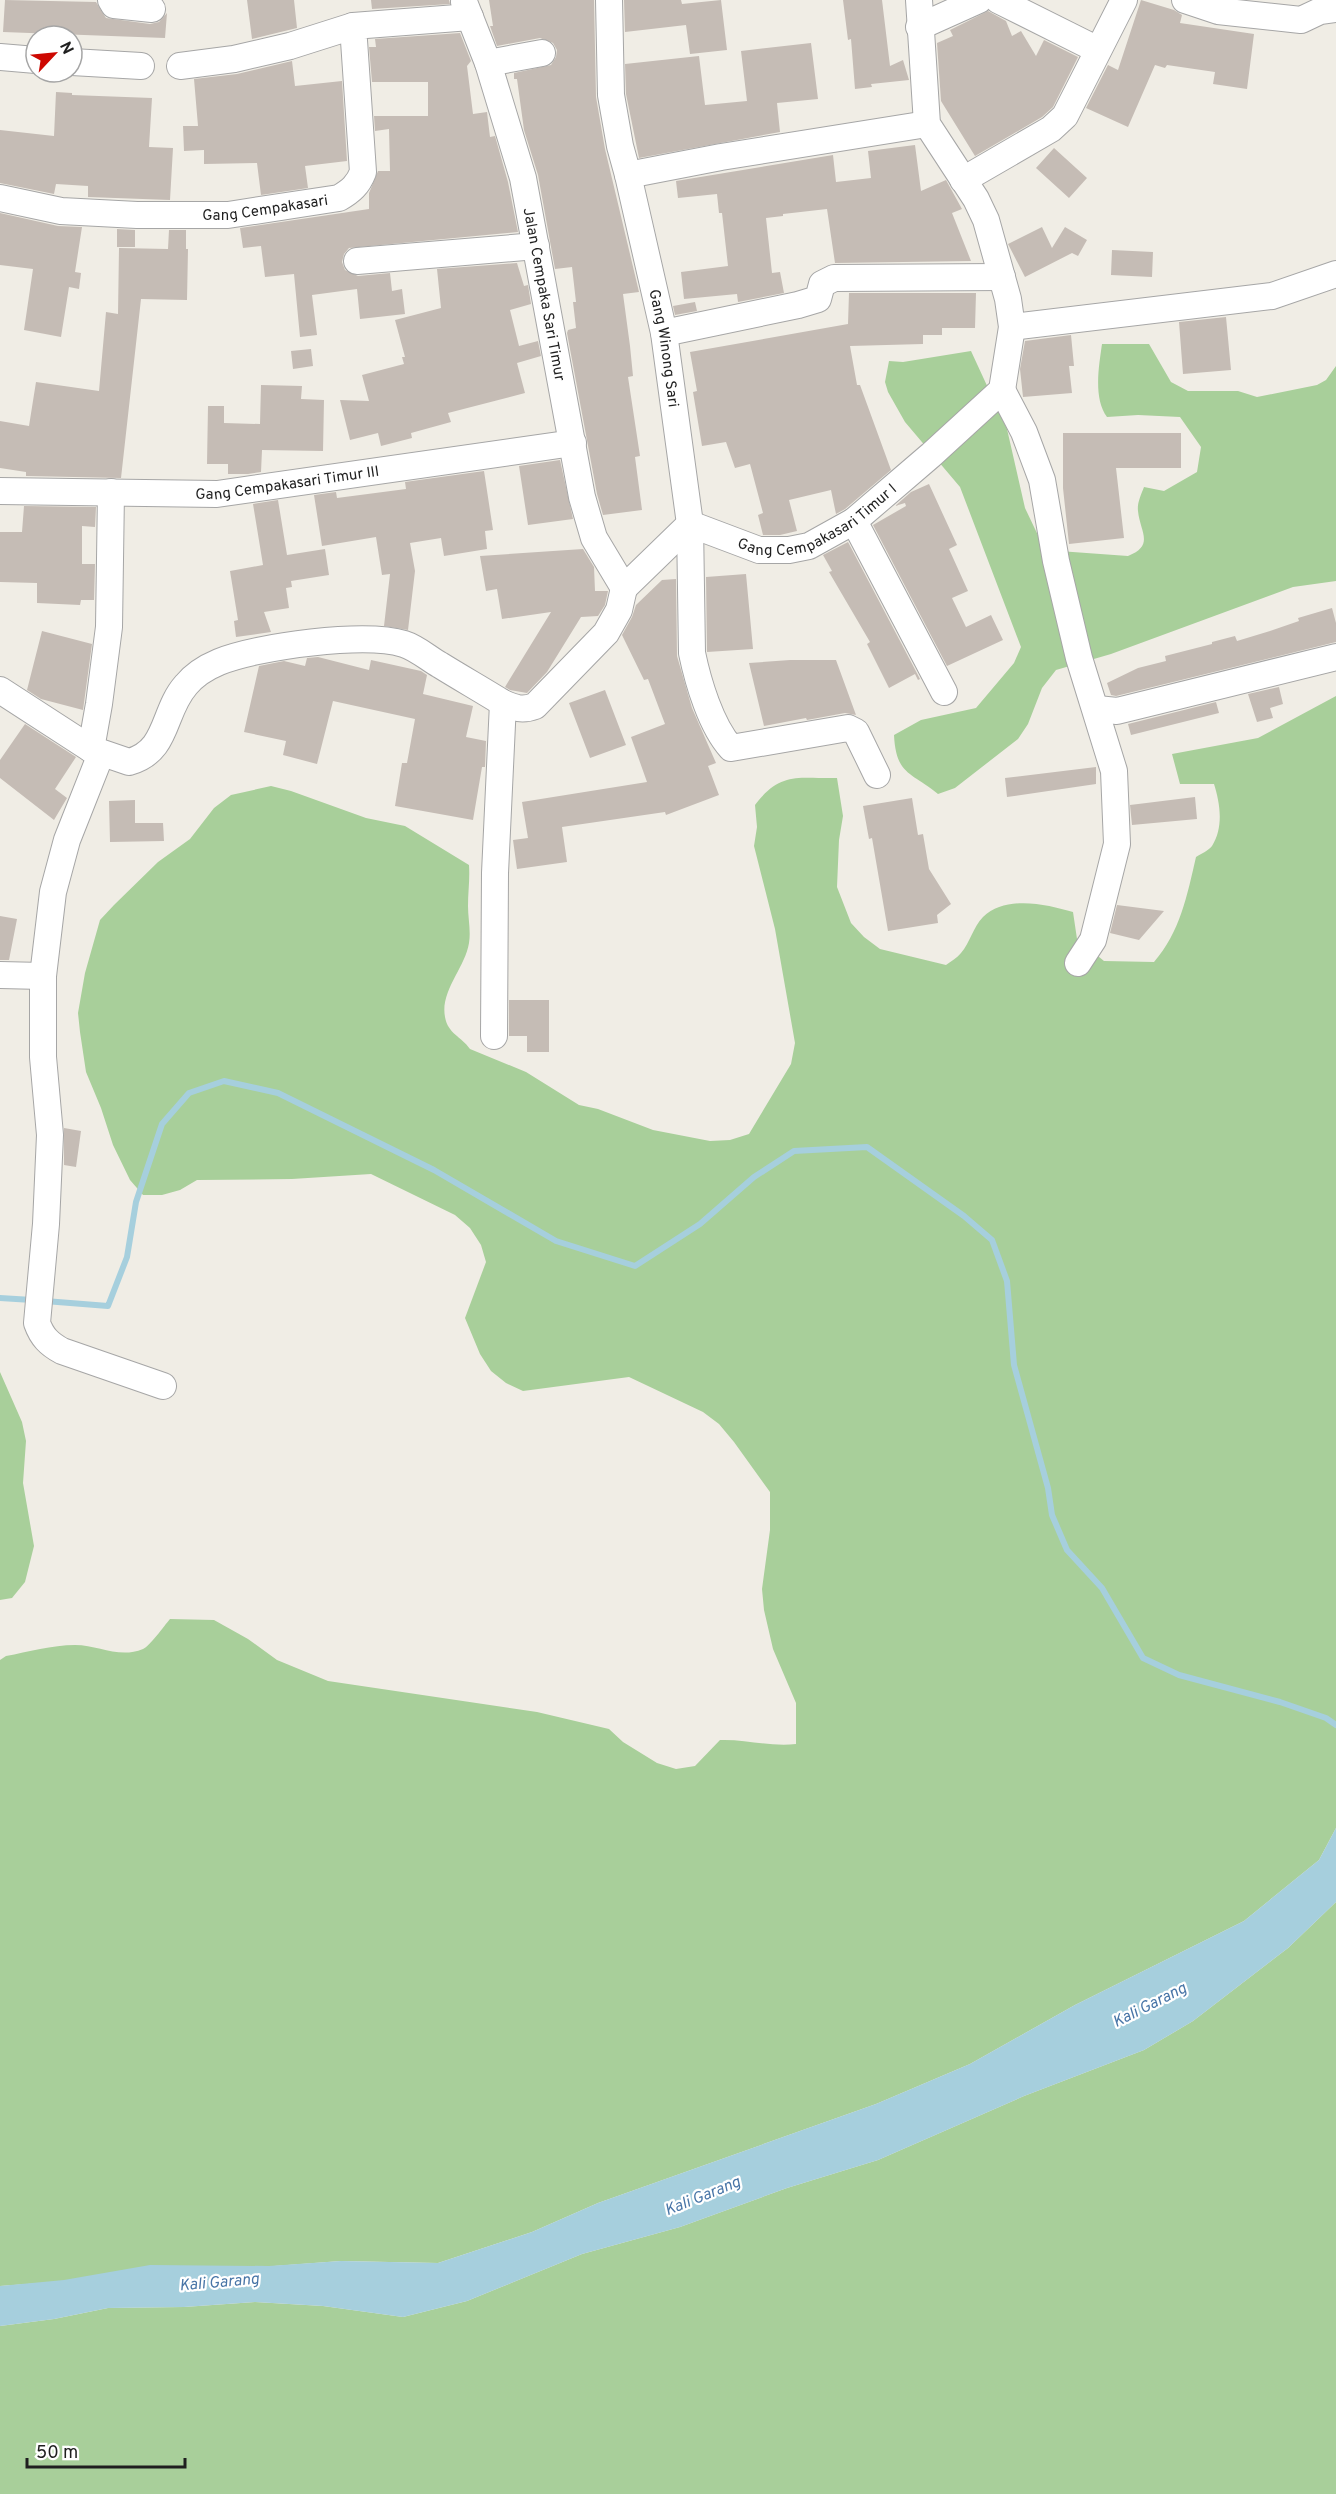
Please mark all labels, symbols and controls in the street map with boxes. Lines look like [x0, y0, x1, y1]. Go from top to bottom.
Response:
north arrow [24, 24, 84, 84]
text: N [54, 39, 77, 58]
street label: Gang Cempakasari [202, 192, 329, 226]
street label: Jalan Cempaka Sari Timur [518, 206, 568, 383]
street label: Gang Winong Sari [643, 288, 682, 409]
street label: Gang Cempakasari Timur III [195, 463, 381, 505]
street label: Gang Cempakasari Timur I [734, 480, 901, 561]
water label: Kali Garang [1110, 1979, 1190, 2033]
water label: Kali Garang [662, 2172, 744, 2221]
water label: Kali Garang [178, 2270, 260, 2296]
scale bar [27, 2431, 184, 2469]
text: 50 m [36, 2442, 78, 2465]

